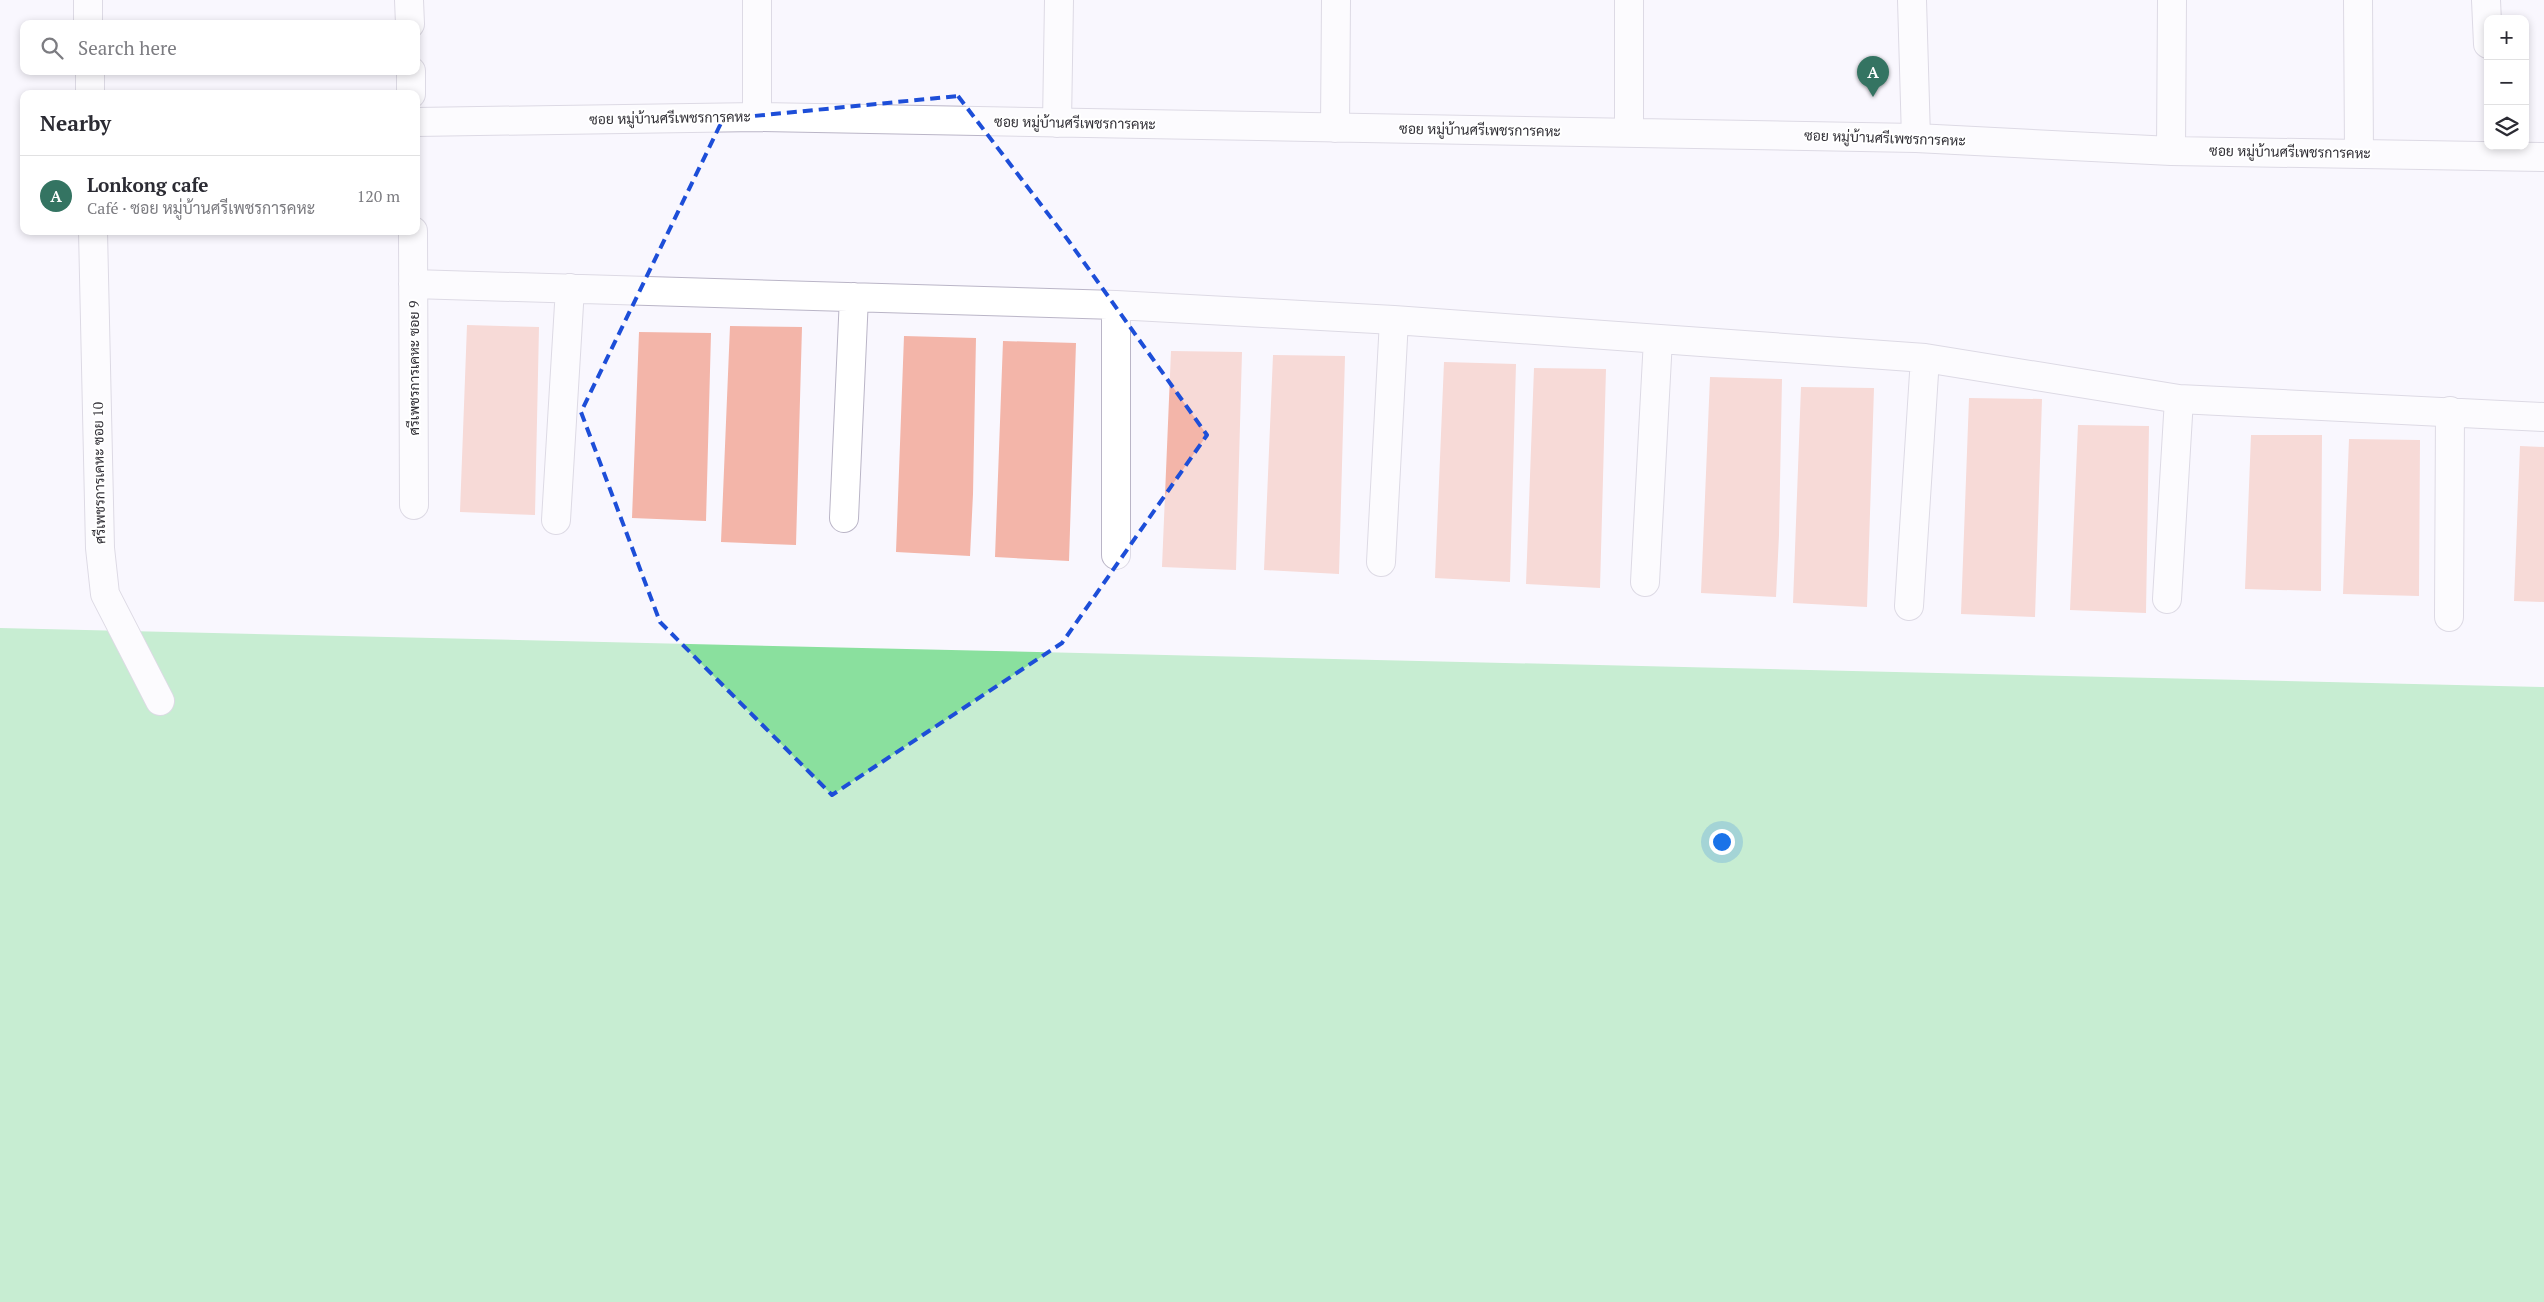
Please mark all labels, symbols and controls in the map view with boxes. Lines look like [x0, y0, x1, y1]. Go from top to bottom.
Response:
map controls [2484, 15, 2529, 150]
button: + [2484, 15, 2529, 60]
search box [20, 20, 420, 75]
icon: search [38, 34, 66, 62]
text: Search here [78, 35, 177, 60]
pin: A [1857, 56, 1889, 97]
button: − [2484, 60, 2529, 105]
button: layers [2484, 105, 2529, 150]
street label: ซอย หมู่บ้านศรีเพชรการคหะ [589, 107, 751, 129]
text: Nearby [40, 109, 111, 137]
street label: ซอย หมู่บ้านศรีเพชรการคหะ [994, 112, 1156, 134]
street label: ซอย หมู่บ้านศรีเพชรการคหะ [1399, 119, 1561, 141]
street label: ซอย หมู่บ้านศรีเพชรการคหะ [1804, 125, 1966, 151]
street label: ซอย หมู่บ้านศรีเพชรการคหะ [2209, 141, 2371, 163]
text: Lonkong cafe [87, 172, 209, 197]
text: A [50, 185, 62, 207]
text: 120 m [357, 185, 400, 207]
text: Café · ซอย หมู่บ้านศรีเพชรการคหะ [87, 197, 315, 219]
street label: ศรีเพชรการเคหะ ซอย 9 [404, 301, 423, 435]
street label: ศรีเพชรการเคหะ ซอย 10 [88, 402, 109, 544]
your location [1709, 829, 1735, 855]

